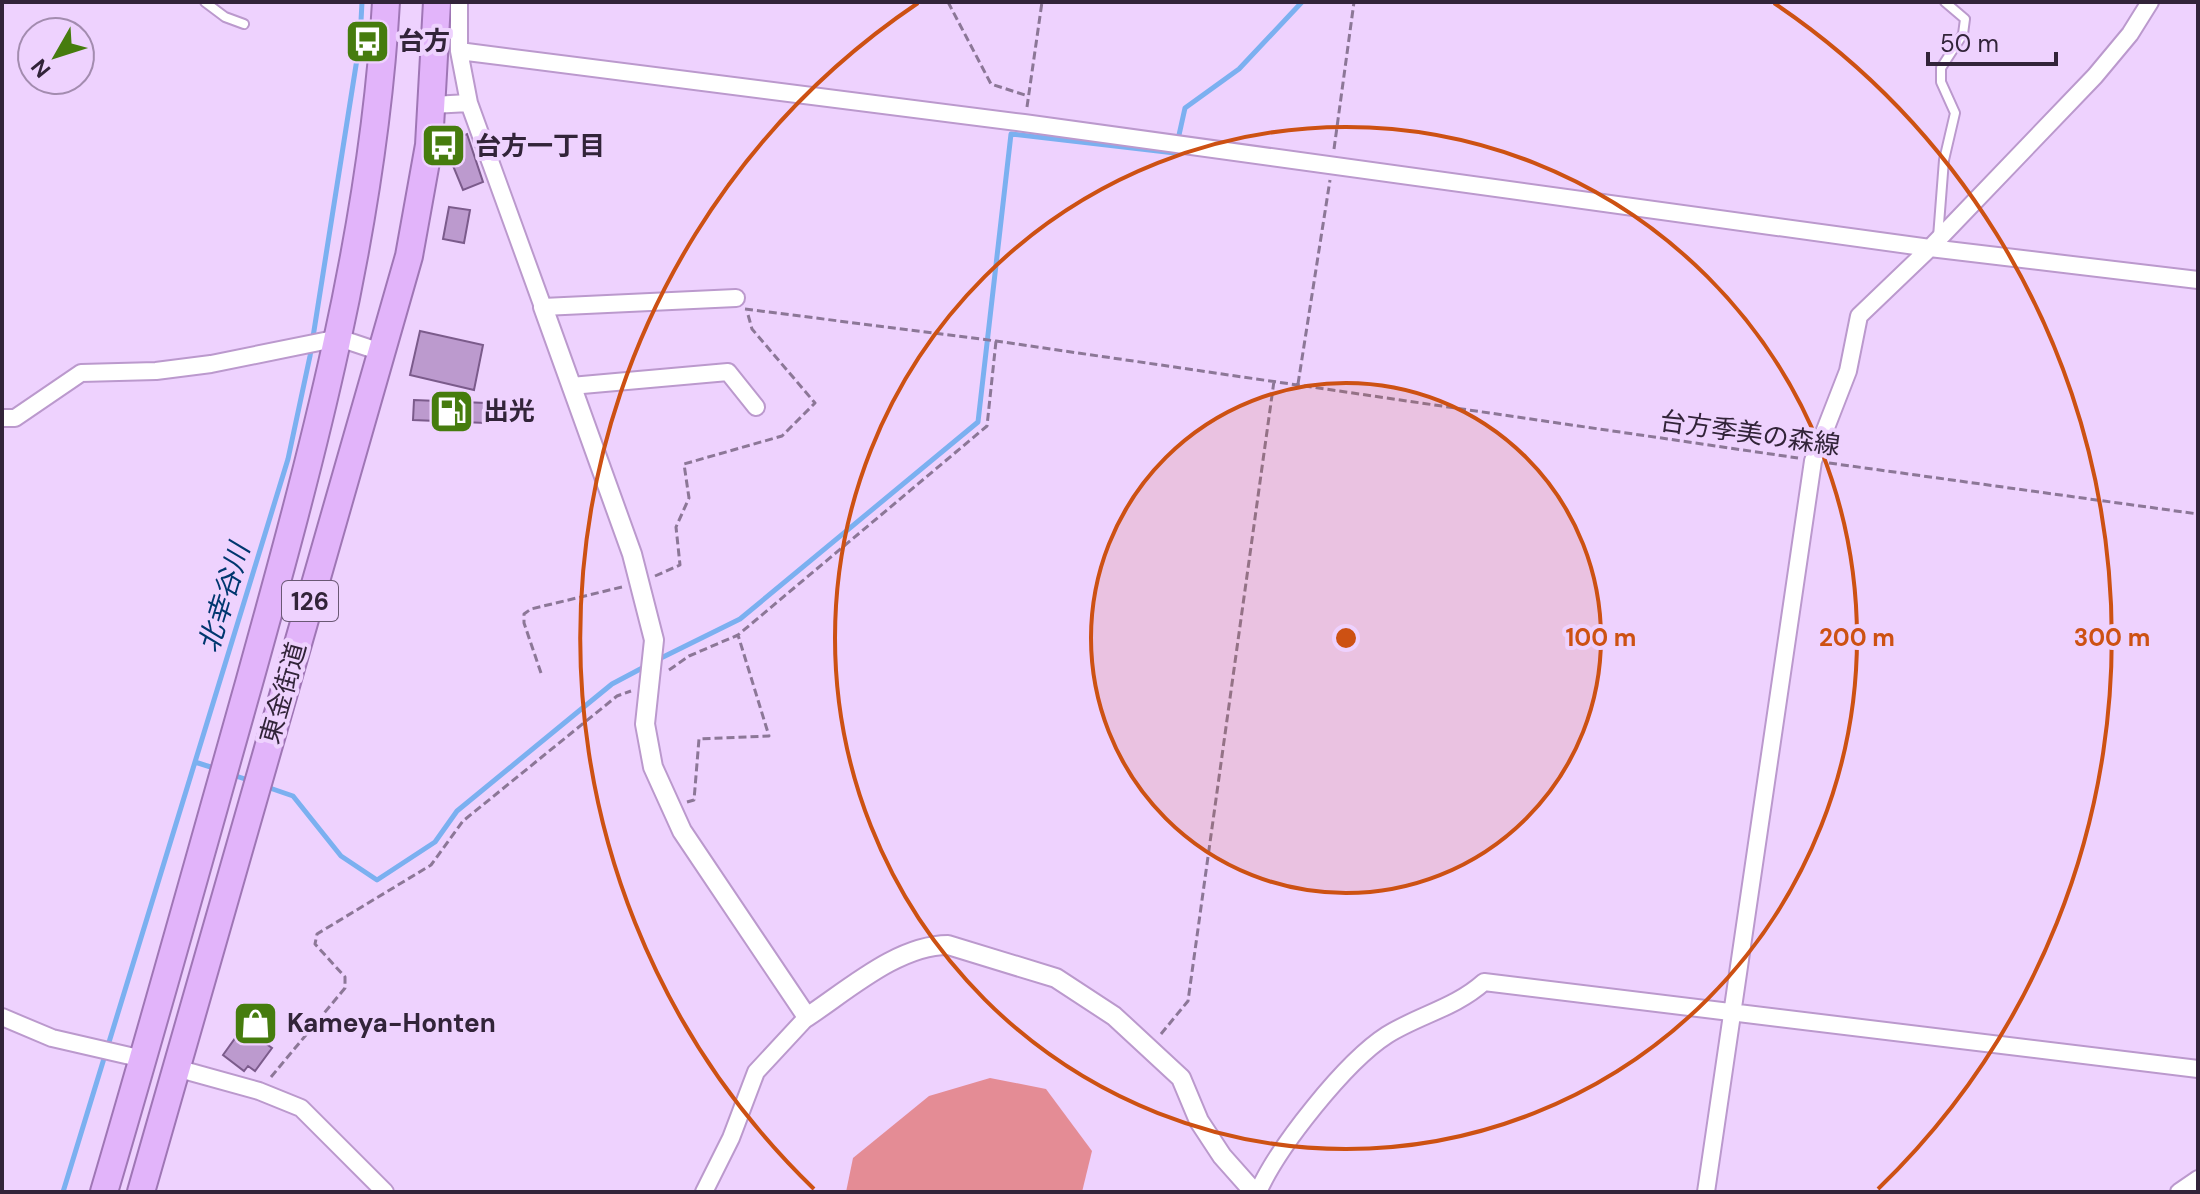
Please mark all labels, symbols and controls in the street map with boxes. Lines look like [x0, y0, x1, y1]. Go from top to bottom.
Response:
north arrow [16, 16, 96, 96]
scale bar [1928, 16, 2056, 66]
bus stop icon: 台方 [343, 17, 391, 65]
place label: 台方 [398, 24, 450, 58]
text: 50 m [1940, 28, 1999, 59]
text: N [25, 53, 57, 84]
bus stop icon: 台方一丁目 [420, 122, 468, 170]
place label: 台方一丁目 [475, 129, 605, 163]
fuel station icon: 出光 [428, 387, 476, 435]
place label: 出光 [483, 394, 535, 428]
street label: 台方季美の森線 [1658, 403, 1842, 463]
water label: 北幸谷川 [190, 536, 259, 657]
road number: 126 [282, 581, 338, 621]
text: 100 m [1566, 622, 1636, 653]
text: 200 m [1819, 622, 1895, 653]
text: 300 m [2074, 622, 2150, 653]
centre of rings [1332, 624, 1360, 652]
street label: 東金街道 [252, 638, 314, 748]
shop icon: Kameya-Honten [232, 999, 280, 1047]
place label: Kameya-Honten [287, 1006, 496, 1040]

